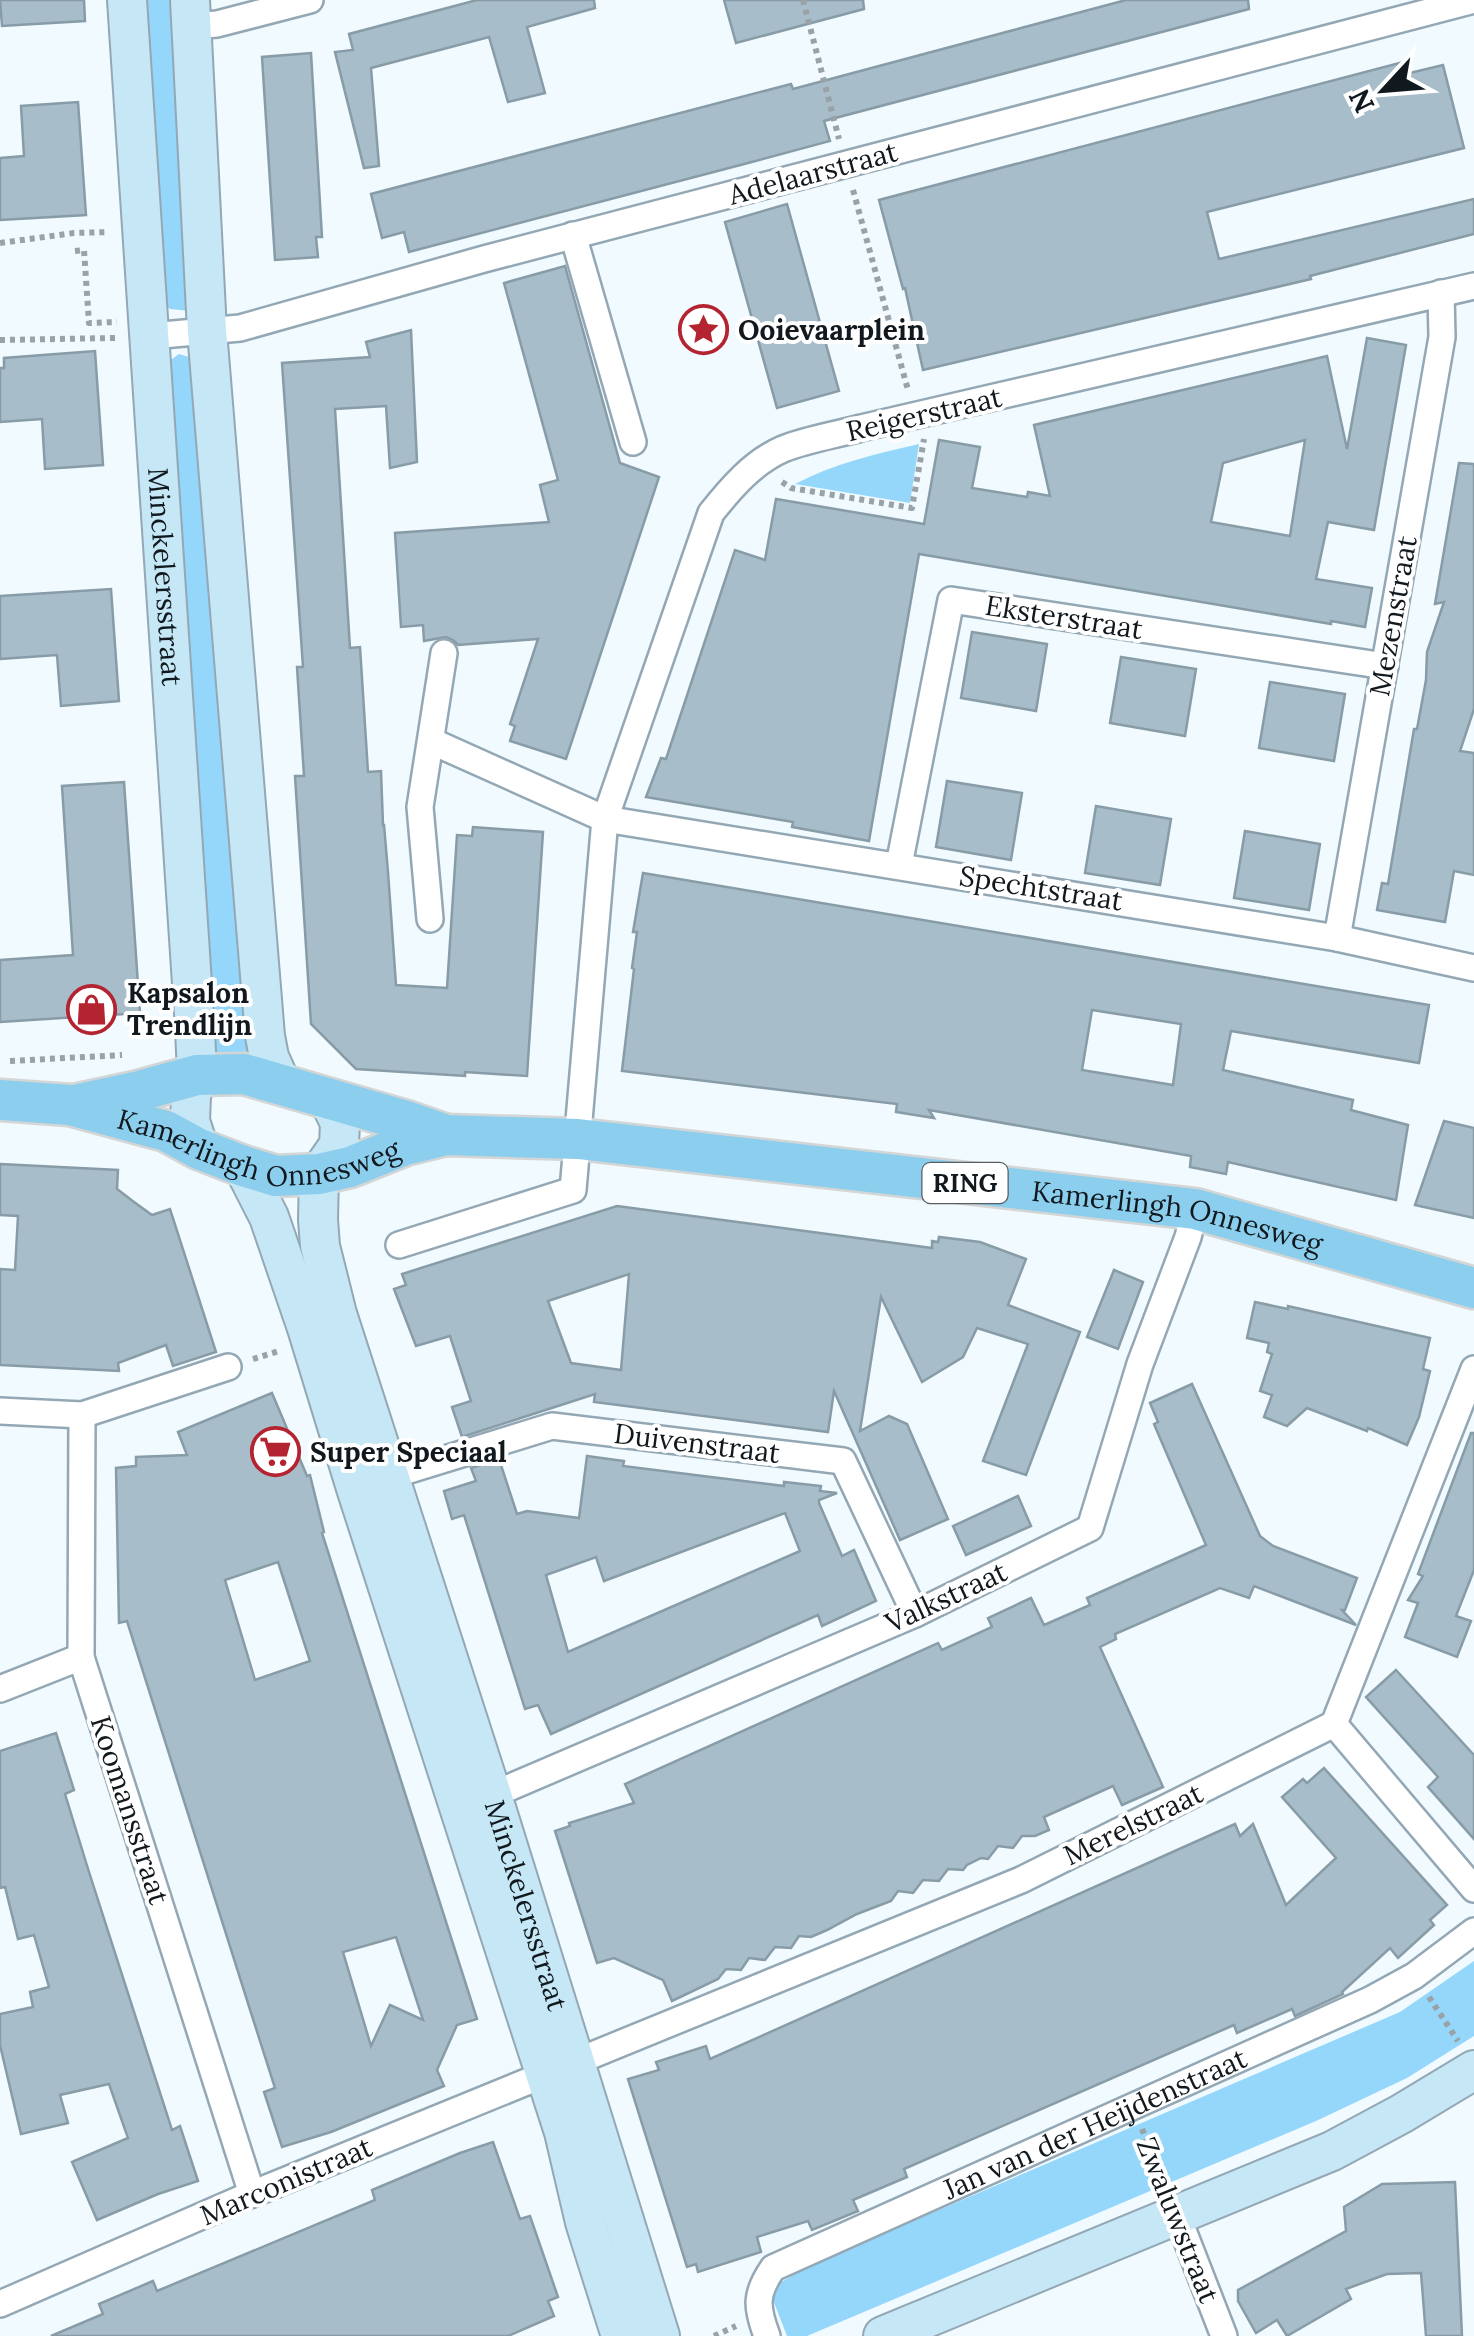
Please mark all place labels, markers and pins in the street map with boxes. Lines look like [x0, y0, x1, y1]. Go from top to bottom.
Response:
place icon: Ooievaarplein [677, 304, 729, 356]
place label: Ooievaarplein [738, 312, 925, 348]
place label: Kapsalon Trendlijn [127, 975, 252, 1043]
shop icon: Kapsalon Trendlijn [66, 983, 118, 1035]
supermarket icon: Super Speciaal [249, 1426, 301, 1478]
place label: Super Speciaal [310, 1434, 507, 1470]

